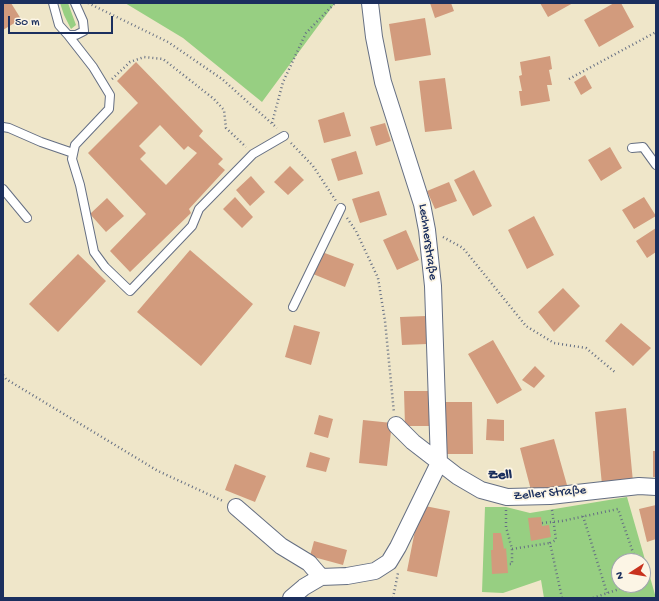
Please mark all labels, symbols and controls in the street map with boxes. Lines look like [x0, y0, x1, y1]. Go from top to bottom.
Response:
scale bar [10, 8, 115, 34]
text: 50 m [15, 16, 40, 30]
street label: Lechnerstraße [414, 203, 440, 281]
district label: Zell [488, 467, 512, 485]
street label: Zeller Straße [513, 483, 587, 505]
north arrow [611, 553, 651, 593]
text: N [614, 571, 627, 580]

